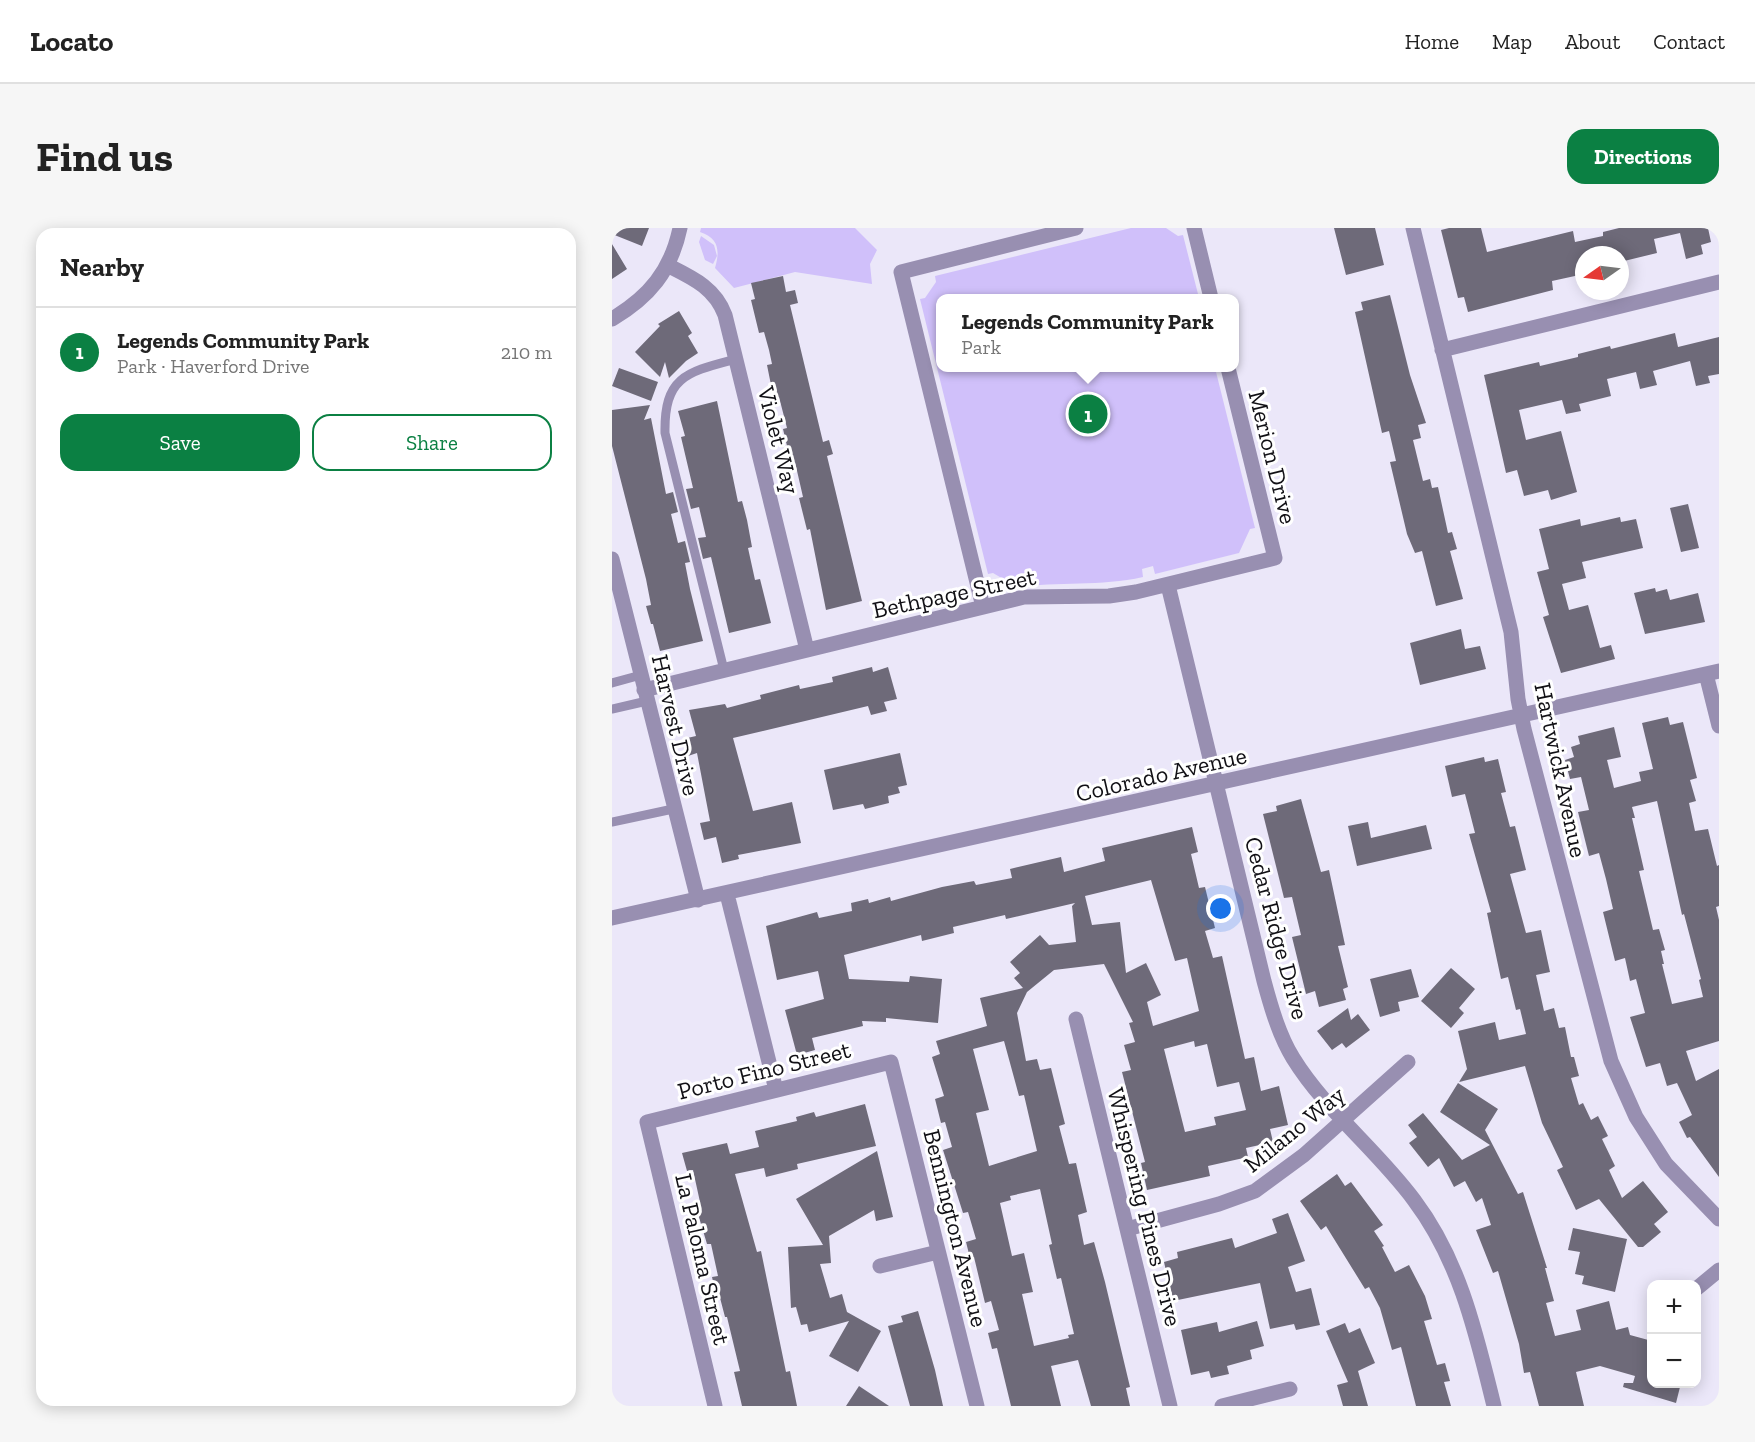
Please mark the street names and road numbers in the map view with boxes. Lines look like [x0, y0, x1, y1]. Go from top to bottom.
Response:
street label: Violet Way [751, 382, 807, 498]
street label: Merion Drive [1242, 387, 1304, 527]
street label: Bethpage Street [870, 562, 1038, 624]
street label: Harvest Drive [646, 652, 706, 798]
street label: Hartwick Avenue [1528, 680, 1594, 860]
street label: Colorado Avenue [1073, 740, 1249, 808]
street label: Cedar Ridge Drive [1239, 834, 1315, 1022]
street label: Porto Fino Street [675, 1034, 854, 1106]
street label: Milano Way [1238, 1079, 1351, 1178]
street label: Whispering Pines Drive [1101, 1085, 1189, 1329]
street label: Bennington Avenue [917, 1126, 995, 1330]
street label: La Paloma Street [669, 1170, 737, 1348]

